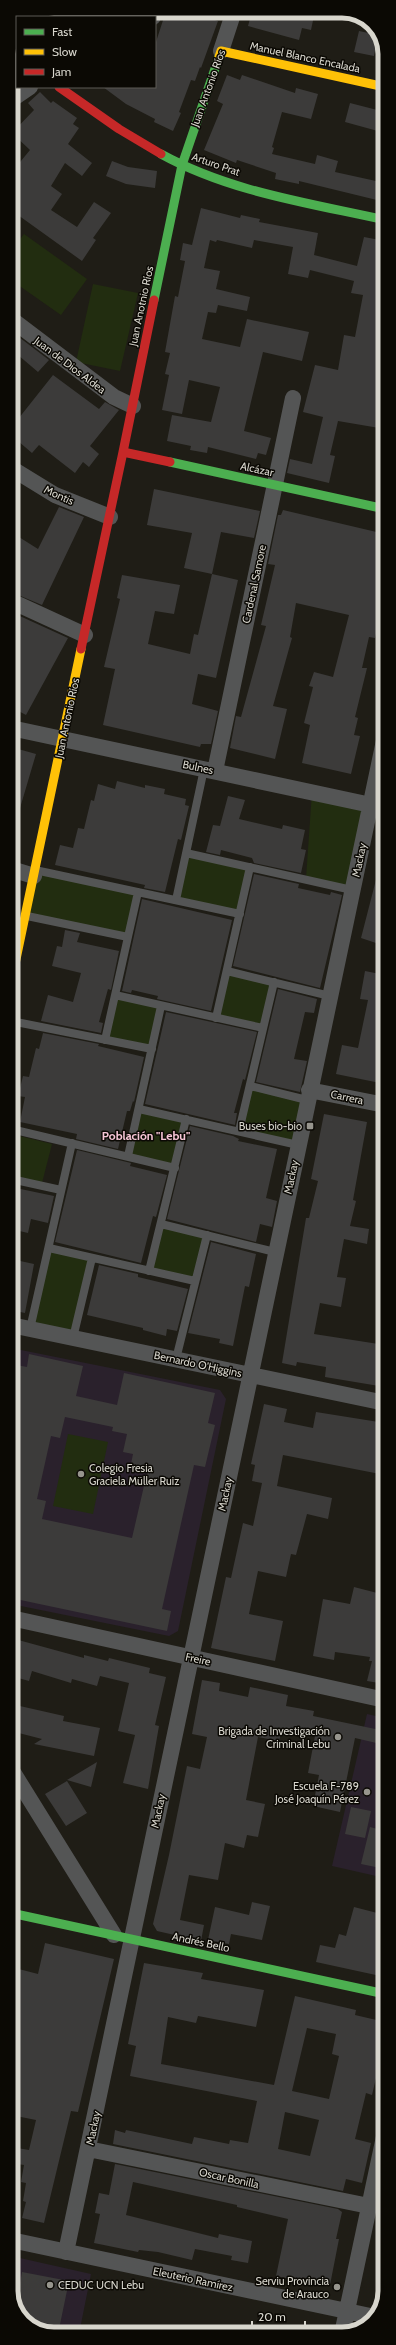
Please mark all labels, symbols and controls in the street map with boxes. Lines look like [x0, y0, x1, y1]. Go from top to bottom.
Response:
legend [16, 16, 156, 88]
text: Fast [52, 24, 72, 39]
street label: Manuel Blanco Encalada [249, 38, 362, 76]
text: Slow [52, 44, 77, 59]
street label: Juan Antonio Ríos [187, 47, 229, 130]
text: Jam [51, 64, 71, 79]
street label: Arturo Prat [190, 149, 242, 179]
street label: Juan Anotnio Ríos [125, 264, 156, 348]
street label: Juan de Dios Aldea [31, 333, 109, 397]
street label: Alcázar [239, 459, 275, 479]
street label: Montis [42, 482, 77, 508]
street label: Cardenal Samore [239, 543, 269, 625]
street label: Juan Antonio Ríos [51, 676, 82, 760]
street label: Bulnes [181, 757, 215, 777]
street label: Mackay [349, 841, 370, 878]
street label: Carrera [329, 1087, 365, 1107]
place label: Buses bio-bio [239, 1119, 302, 1133]
marker: Buses bio-bio [305, 1121, 315, 1131]
district label: Población "Lebu" [102, 1128, 190, 1143]
street label: Mackay [281, 1158, 302, 1195]
street label: Bernardo O'Higgins [153, 1348, 244, 1380]
place label: Colegio Fresia Graciela Müller Ruiz [89, 1461, 179, 1488]
marker: Colegio Fresia Graciela Müller Ruiz [76, 1469, 86, 1479]
street label: Mackay [215, 1475, 236, 1512]
street label: Freire [184, 1649, 212, 1669]
place label: Brigada de Investigación Criminal Lebu [218, 1724, 330, 1751]
marker: Brigada de Investigación Criminal Lebu [333, 1732, 343, 1742]
place label: Escuela F-789 José Joaquín Pérez [274, 1779, 359, 1806]
marker: Escuela F-789 José Joaquín Pérez [362, 1787, 372, 1797]
street label: Mackay [148, 1792, 169, 1829]
street label: Andrés Bello [171, 1929, 231, 1955]
street label: Mackay [83, 2109, 104, 2146]
street label: Oscar Bonilla [198, 2165, 261, 2191]
street label: Eleuterio Ramírez [152, 2264, 234, 2294]
place label: Serviu Provincia de Arauco [255, 2274, 330, 2301]
place label: CEDUC UCN Lebu [58, 2278, 144, 2292]
marker: CEDUC UCN Lebu [45, 2280, 55, 2290]
marker: Serviu Provincia de Arauco [332, 2282, 342, 2292]
scale bar [252, 2303, 305, 2329]
text: 20 m [258, 2309, 286, 2324]

